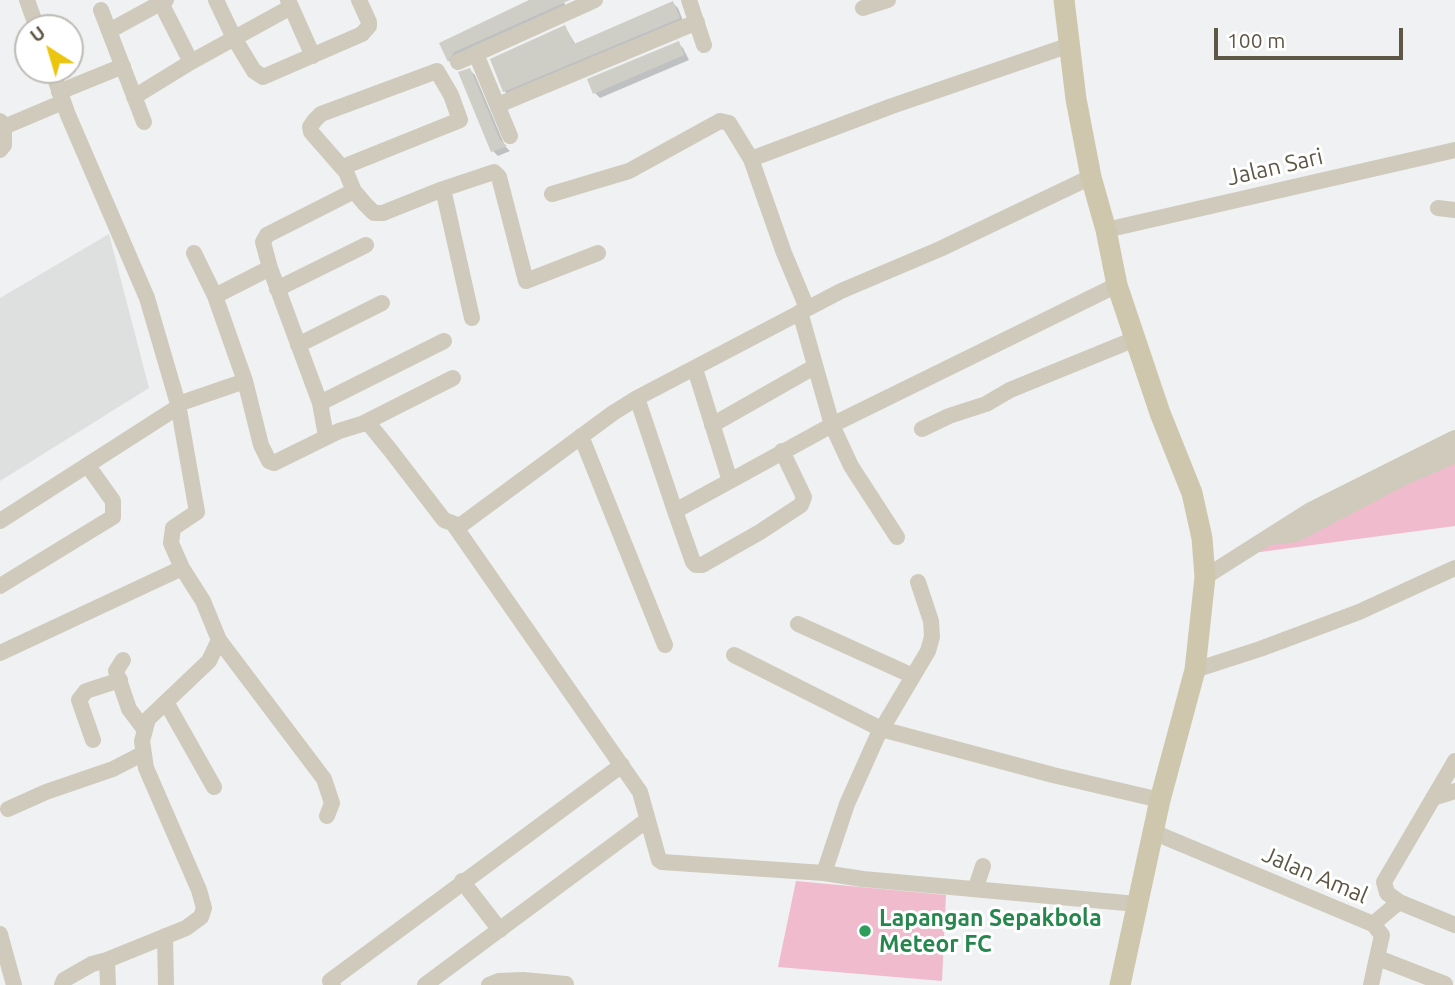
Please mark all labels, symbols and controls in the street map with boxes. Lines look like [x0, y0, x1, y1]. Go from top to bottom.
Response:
north arrow [14, 14, 84, 84]
scale bar [1217, 14, 1406, 58]
text: U [26, 21, 50, 47]
text: 100 m [1227, 28, 1285, 52]
street label: Jalan Sari [1224, 143, 1326, 191]
street label: Jalan Amal [1258, 840, 1372, 910]
place label: Lapangan Sepakbola Meteor FC [879, 904, 1102, 958]
marker: Lapangan Sepakbola Meteor FC [857, 923, 873, 939]

